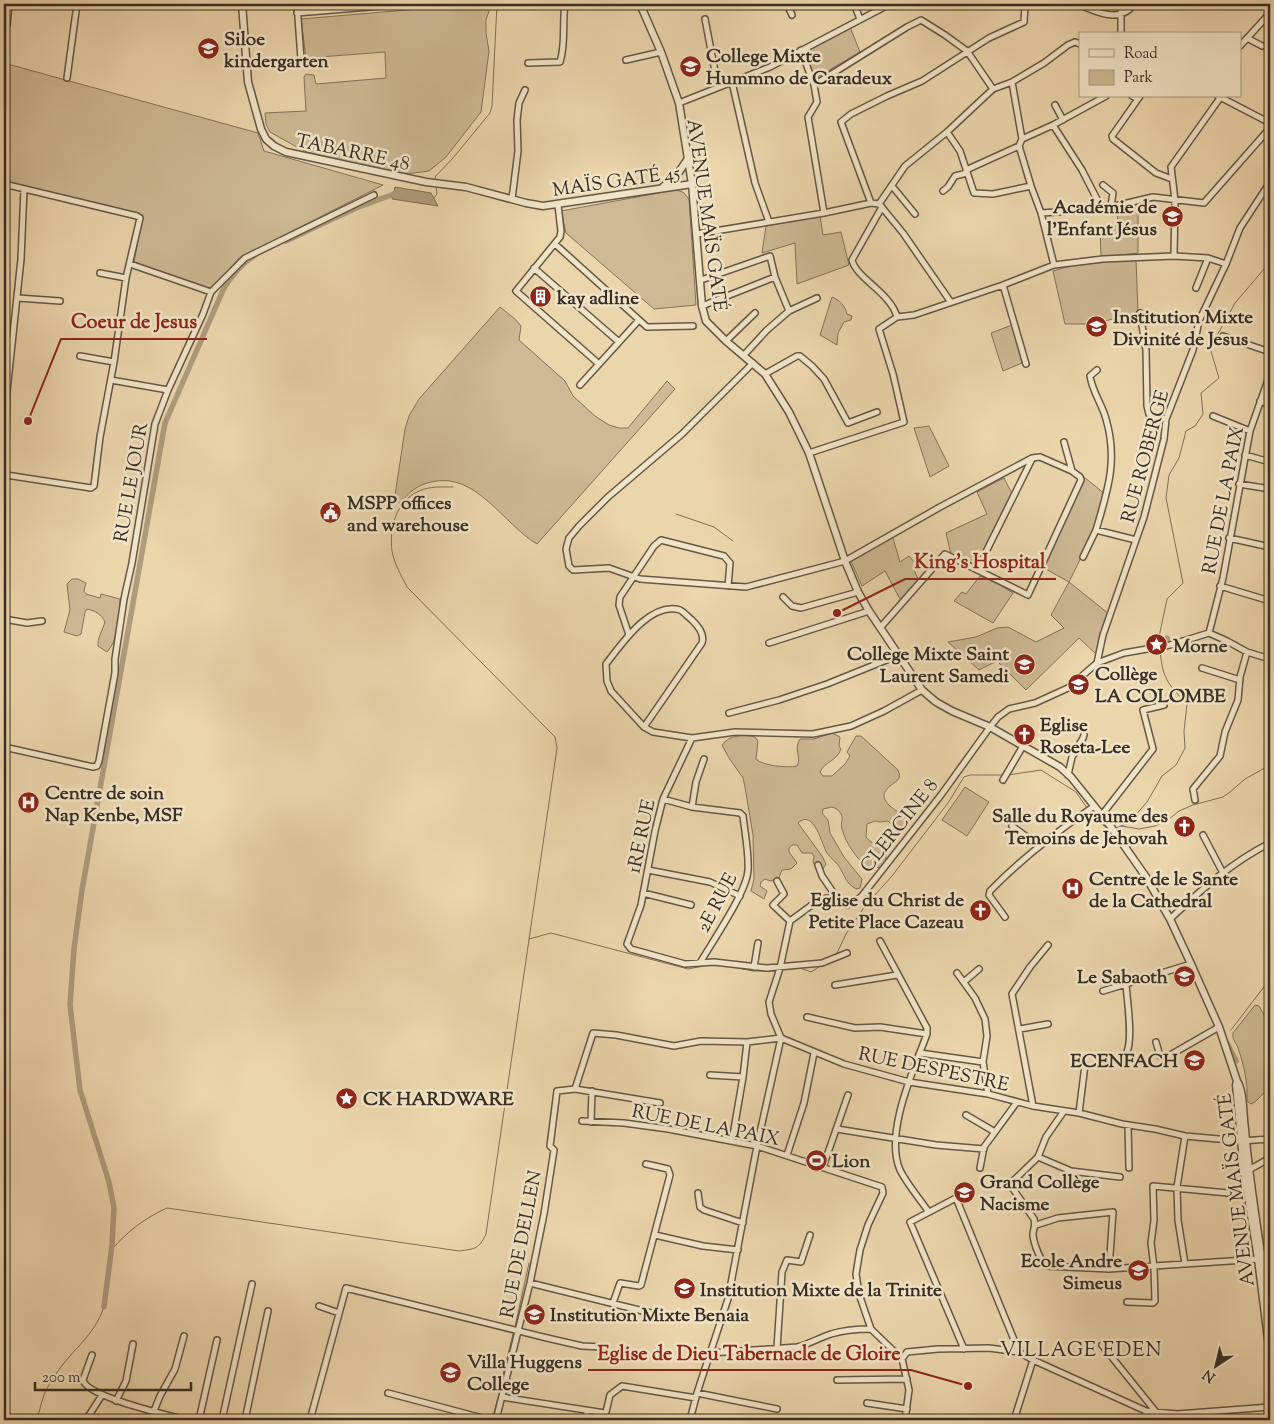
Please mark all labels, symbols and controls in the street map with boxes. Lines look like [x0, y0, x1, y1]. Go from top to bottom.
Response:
place label: Siloe kindergarten [223, 27, 330, 76]
legend [1079, 32, 1242, 98]
school or university icon: Siloe kindergarten [196, 37, 220, 61]
place label: College Mixte Hummno de Caradeux [706, 44, 893, 93]
text: Road [1124, 44, 1158, 65]
school or university icon: College Mixte Hummno de Caradeux [678, 54, 702, 78]
text: Park [1124, 68, 1153, 89]
street label: AVENUE MAÏS GATÉ [679, 117, 732, 314]
street label: TABARRE 48 [293, 128, 412, 179]
street label: MAÏS GATÉ 45 [551, 160, 682, 205]
place label: Académie de l'Enfant Jésus [1047, 195, 1158, 244]
school or university icon: Académie de l'Enfant Jésus [1161, 205, 1185, 229]
building icon: kay adline [529, 285, 553, 309]
place label: kay adline [556, 286, 639, 313]
callout: Coeur de Jesus [61, 304, 207, 339]
place label: Institution Mixte Divinité de Jesus [1113, 305, 1253, 354]
text: Coeur de Jesus [71, 309, 197, 338]
school or university icon: Institution Mixte Divinité de Jesus [1085, 315, 1109, 339]
street label: RUE ROBERGE [1116, 387, 1177, 526]
street label: RUE LE JOUR [109, 420, 156, 545]
street label: RUE DE LA PAIX [1197, 424, 1252, 577]
place label: MSPP offices and warehouse [347, 491, 469, 540]
public building icon: MSPP offices and warehouse [319, 501, 343, 525]
callout: King's Hospital [905, 544, 1056, 579]
text: King's Hospital [914, 549, 1046, 578]
place icon: Morne [1145, 633, 1169, 657]
place label: Morne [1173, 634, 1228, 661]
place label: College Mixte Saint Laurent Samedi [847, 642, 1010, 691]
school or university icon: College Mixte Saint Laurent Samedi [1013, 652, 1037, 676]
place label: Collège LA COLOMBE [1095, 662, 1226, 711]
school or university icon: Collège LA COLOMBE [1067, 672, 1091, 696]
place label: Eglise Roseta-Lee [1040, 713, 1130, 762]
church icon: Eglise Roseta-Lee [1012, 723, 1036, 747]
street label: CLERCINE 8 [855, 774, 945, 879]
place label: Centre de soin Nap Kenbe, MSF [45, 781, 183, 830]
hospital icon: Centre de soin Nap Kenbe, MSF [17, 791, 41, 815]
street label: 1RE RUE [621, 796, 664, 876]
place label: Salle du Royaume des Temoins de Jehovah [992, 804, 1169, 853]
church icon: Salle du Royaume des Temoins de Jehovah [1172, 814, 1196, 838]
place label: Centre de le Sante de la Cathedral [1089, 867, 1238, 916]
street label: 2E RUE [691, 868, 745, 938]
hospital icon: Centre de le Sante de la Cathedral [1061, 877, 1085, 901]
place label: Eglise du Christ de Petite Place Cazeau [809, 888, 964, 937]
church icon: Eglise du Christ de Petite Place Cazeau [968, 898, 992, 922]
school or university icon: Le Sabaoth [1172, 964, 1196, 988]
place label: Le Sabaoth [1077, 965, 1169, 992]
street label: RUE DESPESTRE [856, 1041, 1012, 1100]
school or university icon: ECENFACH [1182, 1048, 1206, 1072]
place label: ECENFACH [1070, 1049, 1179, 1076]
place icon: CK HARDWARE [335, 1086, 359, 1110]
place label: CK HARDWARE [363, 1087, 514, 1114]
street label: AVENUE MAÏS GATÉ [1212, 1091, 1263, 1288]
street label: RUE DE LA PAIX [629, 1099, 782, 1154]
sports icon: Lion [804, 1148, 828, 1172]
place label: Lion [832, 1149, 871, 1176]
street label: RUE DE DELLEN [495, 1168, 550, 1321]
place label: Grand Collège Nacisme [980, 1170, 1100, 1219]
school or university icon: Grand Collège Nacisme [952, 1180, 976, 1204]
place label: Ecole Andre Simeus [1021, 1249, 1123, 1298]
school or university icon: Ecole Andre Simeus [1126, 1259, 1150, 1283]
school or university icon: Institution Mixte de la Trinite [672, 1277, 696, 1301]
place label: Institution Mixte de la Trinite [700, 1278, 942, 1305]
school or university icon: Institution Mixte Benaia [522, 1302, 546, 1326]
place label: Institution Mixte Benaia [550, 1303, 749, 1330]
callout: Eglise de Dieu Tabernacle de Gloire [588, 1335, 911, 1370]
district label: VILLAGE EDEN [1000, 1337, 1162, 1366]
text: Eglise de Dieu Tabernacle de Gloire [597, 1341, 901, 1370]
north arrow [1192, 1342, 1242, 1392]
place label: Villa Huggens College [467, 1350, 582, 1399]
scale bar [35, 1359, 191, 1391]
school or university icon: Villa Huggens College [439, 1360, 463, 1384]
text: N [1199, 1364, 1220, 1386]
text: 200 m [42, 1368, 81, 1389]

